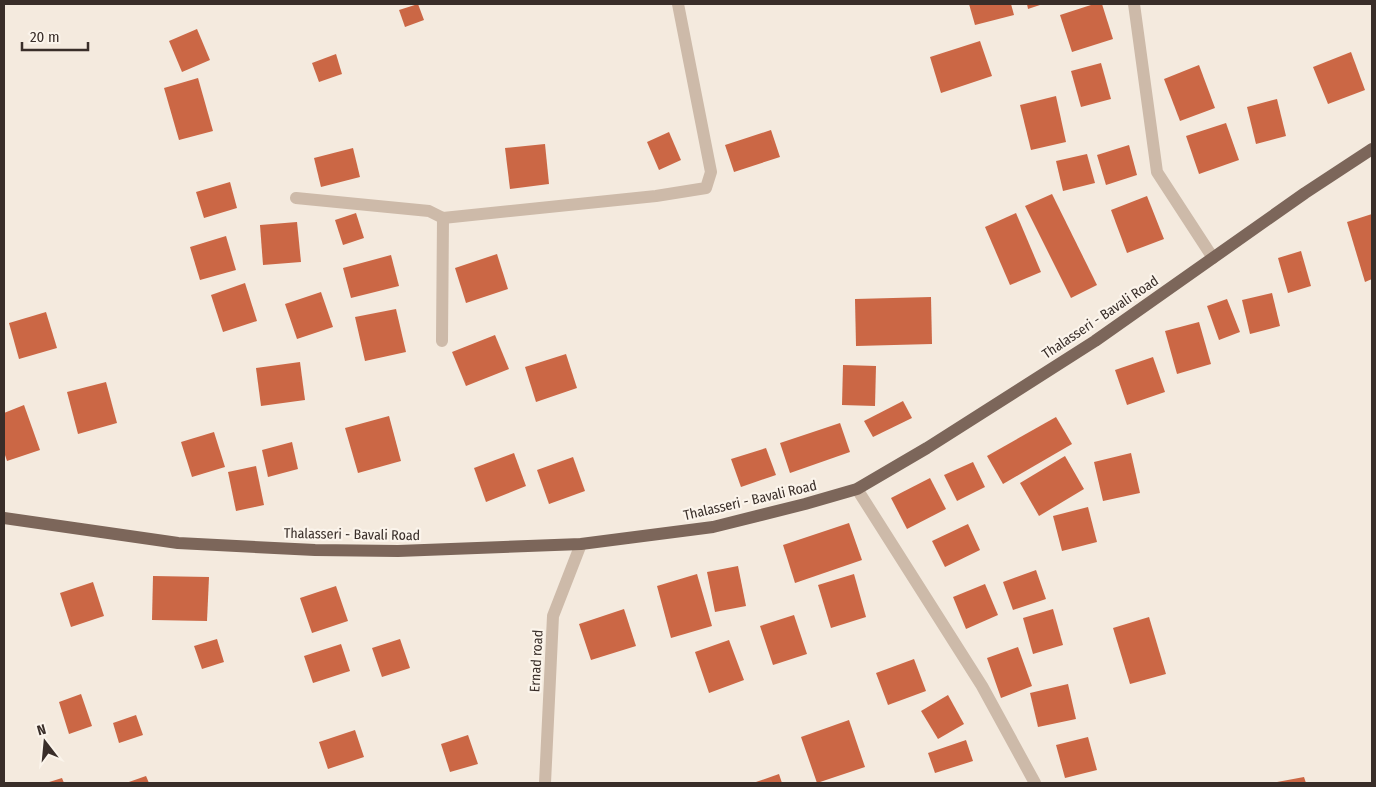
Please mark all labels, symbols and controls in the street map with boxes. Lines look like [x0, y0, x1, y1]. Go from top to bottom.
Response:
scale bar [22, 20, 89, 52]
text: 20 m [30, 28, 60, 46]
street label: Thalasseri - Bavali Road [1039, 272, 1162, 363]
street label: Thalasseri - Bavali Road [682, 477, 819, 524]
street label: Thalasseri - Bavali Road [284, 525, 420, 544]
street label: Ernad road [526, 629, 547, 693]
north arrow [20, 717, 70, 767]
text: N [35, 721, 48, 739]

